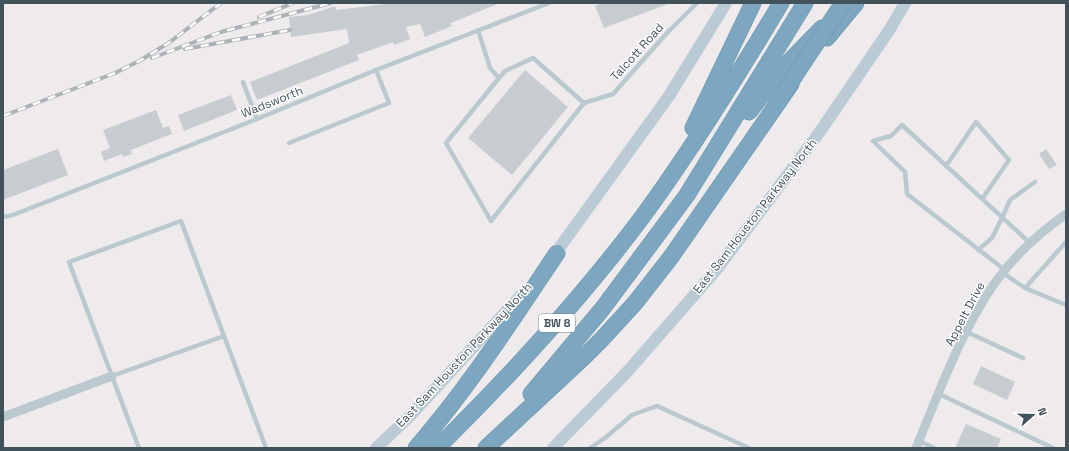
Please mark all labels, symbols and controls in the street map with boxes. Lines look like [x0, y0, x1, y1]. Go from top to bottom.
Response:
street label: Talcott Road [607, 20, 667, 84]
street label: Wadsworth [239, 82, 305, 122]
street label: East Sam Houston Parkway North [689, 135, 821, 297]
street label: East Sam Houston Parkway North [393, 279, 535, 431]
street label: Appelt Drive [941, 279, 989, 349]
road number: BW 8 [539, 314, 575, 332]
north arrow [1013, 395, 1053, 435]
text: N [1035, 406, 1050, 417]

